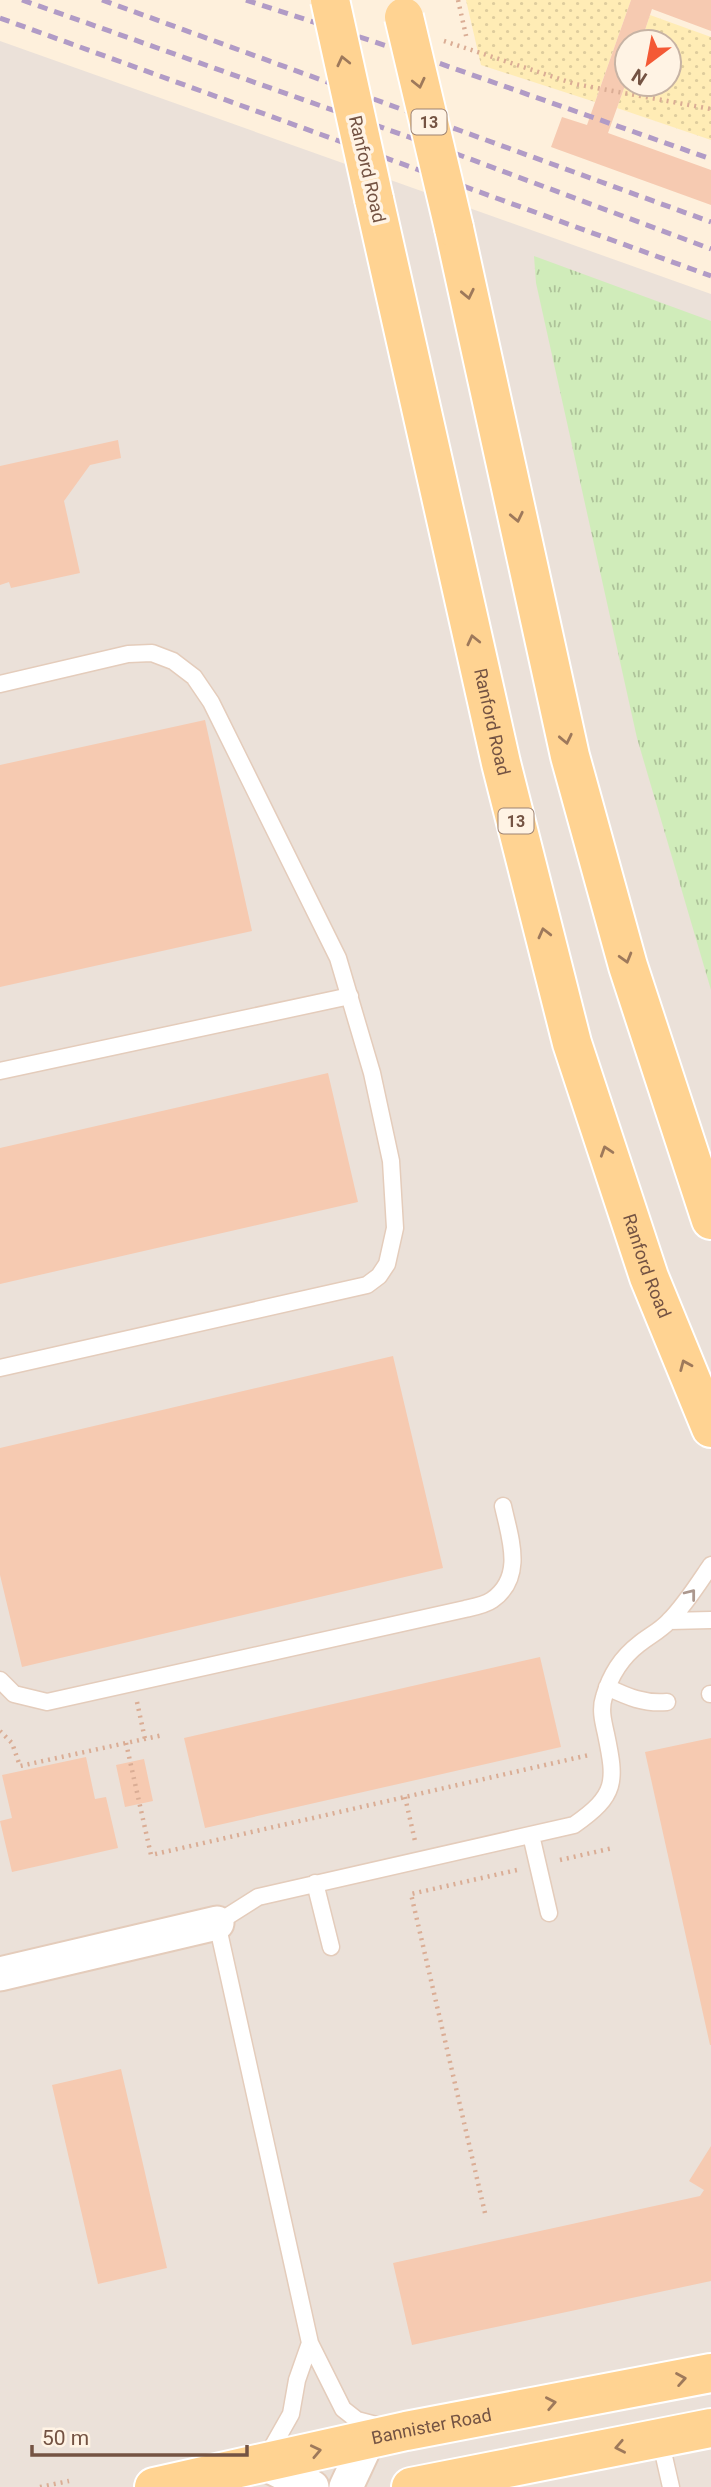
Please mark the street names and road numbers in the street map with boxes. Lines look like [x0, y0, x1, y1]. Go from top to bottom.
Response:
road number: 13 [412, 110, 446, 134]
street label: Ranford Road [345, 113, 390, 224]
street label: Ranford Road [470, 666, 515, 778]
road number: 13 [498, 808, 534, 834]
street label: Ranford Road [619, 1211, 676, 1321]
street label: Bannister Road [369, 2404, 493, 2448]

